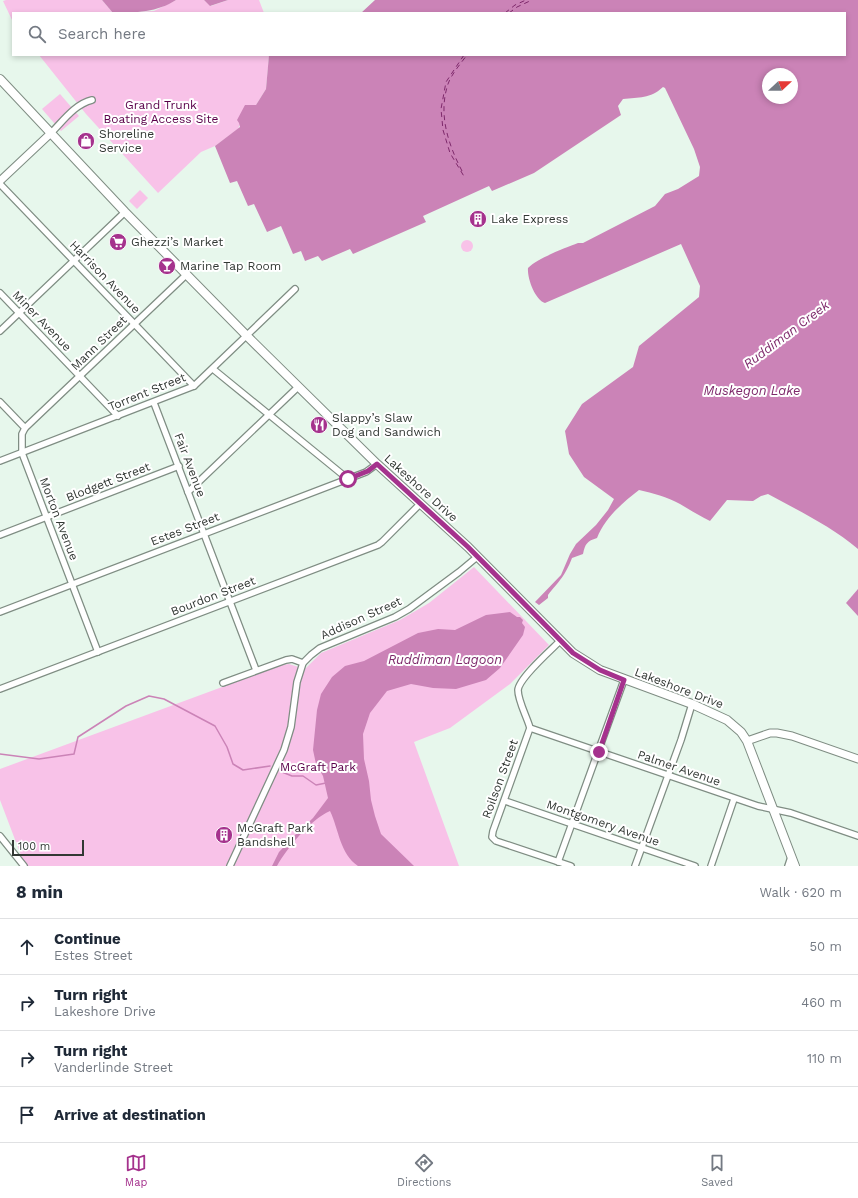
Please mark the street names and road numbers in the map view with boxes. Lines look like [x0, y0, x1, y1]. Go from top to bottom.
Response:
street label: Harrison Avenue [67, 238, 143, 316]
street label: Miner Avenue [10, 288, 74, 354]
street label: Mann Street [68, 313, 130, 373]
street label: Torrent Street [106, 370, 188, 414]
street label: Fair Avenue [171, 431, 209, 499]
street label: Lakeshore Drive [381, 451, 461, 525]
street label: Blodgett Street [64, 460, 152, 504]
street label: Morton Avenue [37, 476, 81, 562]
street label: Estes Street [149, 509, 221, 549]
street label: Bourdon Street [169, 573, 257, 619]
street label: Addison Street [318, 594, 404, 642]
street label: Lakeshore Drive [633, 665, 725, 711]
street label: Roilson Street [479, 738, 521, 820]
street label: Palmer Avenue [636, 747, 722, 789]
street label: Montgomery Avenue [545, 797, 661, 849]

